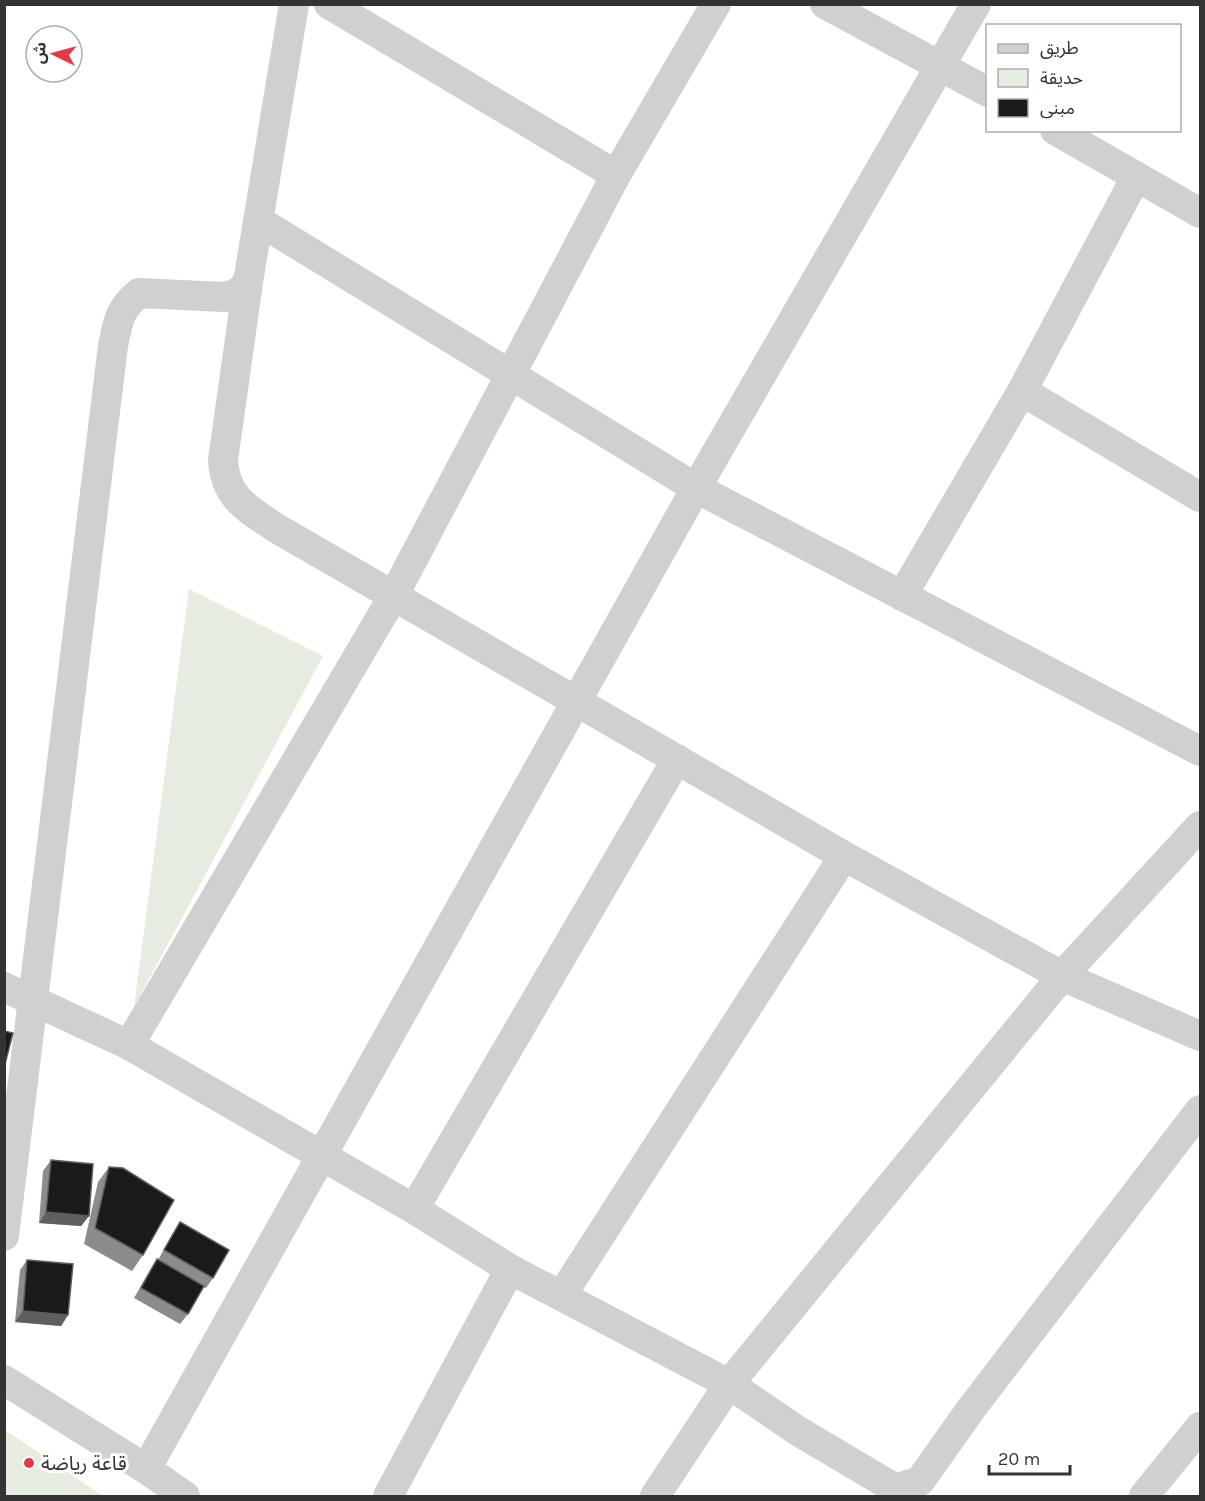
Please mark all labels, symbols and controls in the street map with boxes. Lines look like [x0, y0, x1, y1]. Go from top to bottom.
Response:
north arrow [24, 24, 84, 84]
legend [986, 24, 1181, 132]
text: طريق [1040, 37, 1079, 59]
text: ش [29, 41, 50, 64]
text: حديقة [1040, 67, 1083, 89]
text: مبنى [1040, 97, 1075, 119]
scale bar [989, 1438, 1070, 1476]
text: 20 m [998, 1448, 1040, 1470]
place label: قاعة رياضة [41, 1452, 127, 1475]
marker: قاعة رياضة [22, 1456, 36, 1470]

